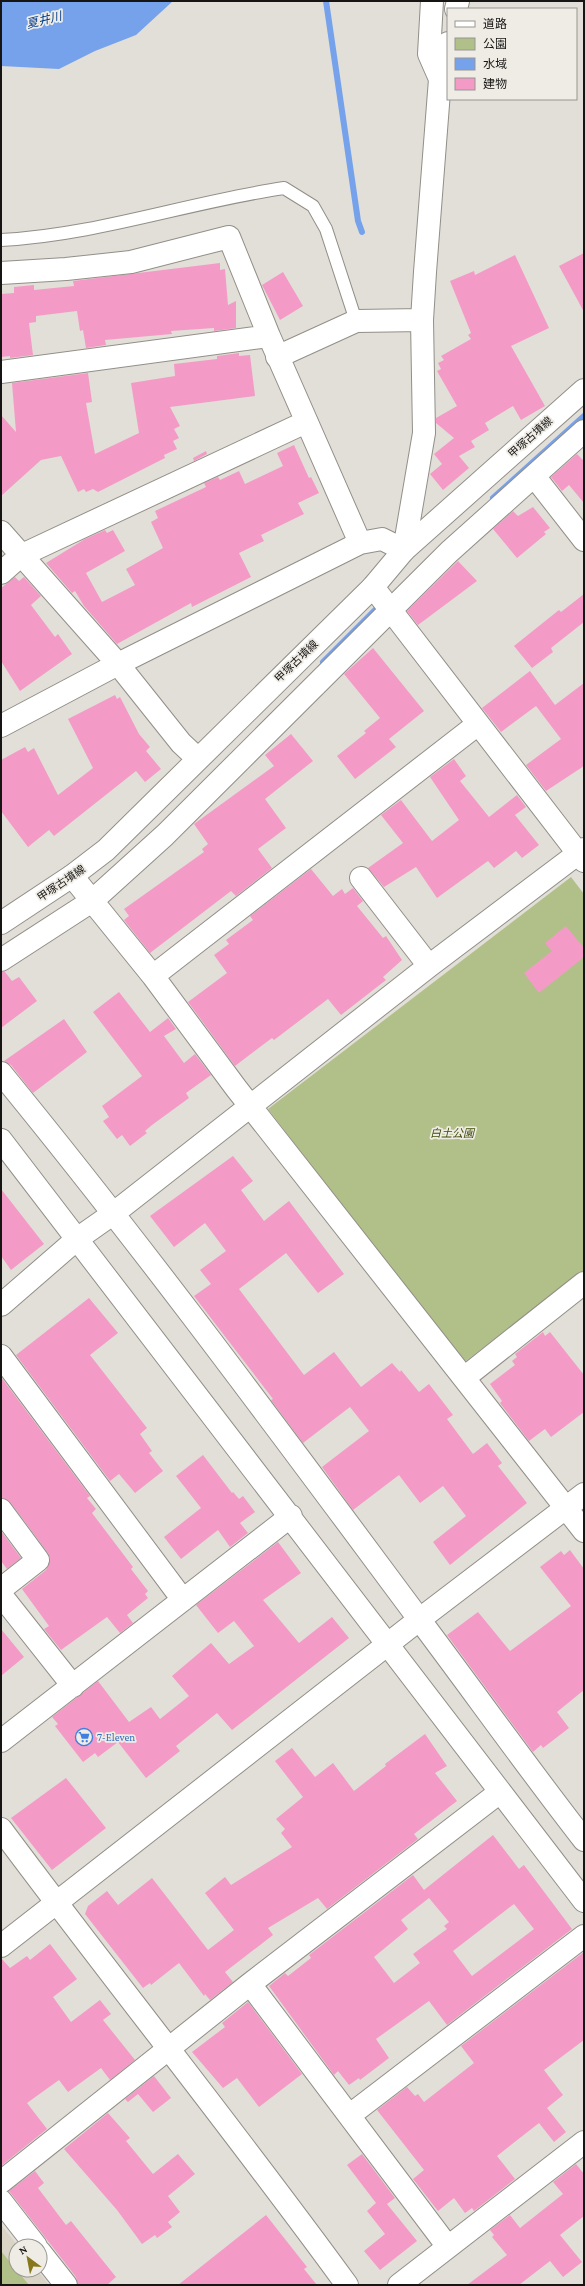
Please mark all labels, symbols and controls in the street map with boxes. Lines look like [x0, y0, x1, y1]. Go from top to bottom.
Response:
water label: 夏井川 [25, 8, 65, 31]
legend [447, 8, 577, 100]
text: 道路 [483, 17, 507, 31]
text: 公園 [483, 37, 507, 51]
text: 水域 [483, 57, 507, 71]
text: 建物 [483, 77, 507, 91]
street label: 甲塚古墳線 [506, 414, 554, 460]
street label: 甲塚古墳線 [272, 638, 320, 684]
street label: 甲塚古墳線 [35, 863, 87, 903]
park label: 白土公園 [430, 1127, 476, 1139]
supermarket icon: 7-Eleven [74, 1727, 94, 1747]
place label: 7-Eleven [97, 1731, 135, 1743]
north arrow [8, 2238, 48, 2278]
text: N [16, 2242, 29, 2257]

